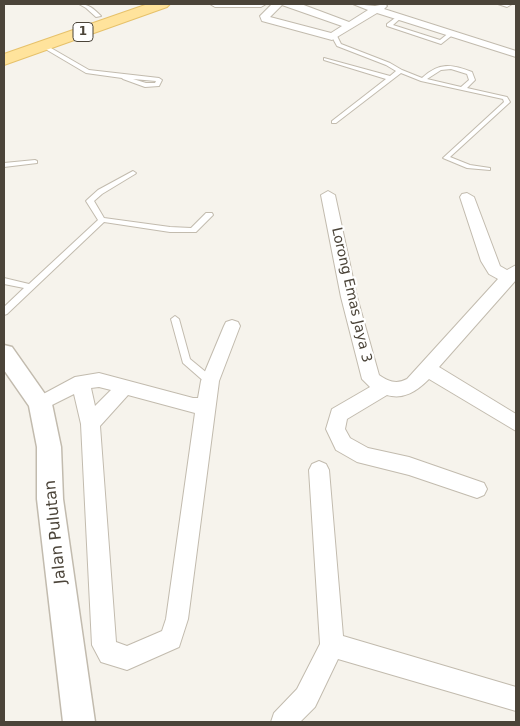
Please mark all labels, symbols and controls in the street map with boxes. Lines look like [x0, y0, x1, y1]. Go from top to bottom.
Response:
road number: 1 [73, 22, 93, 42]
street label: Lorong Emas Jaya 3 [327, 226, 375, 364]
street label: Jalan Pulutan [41, 479, 71, 585]

